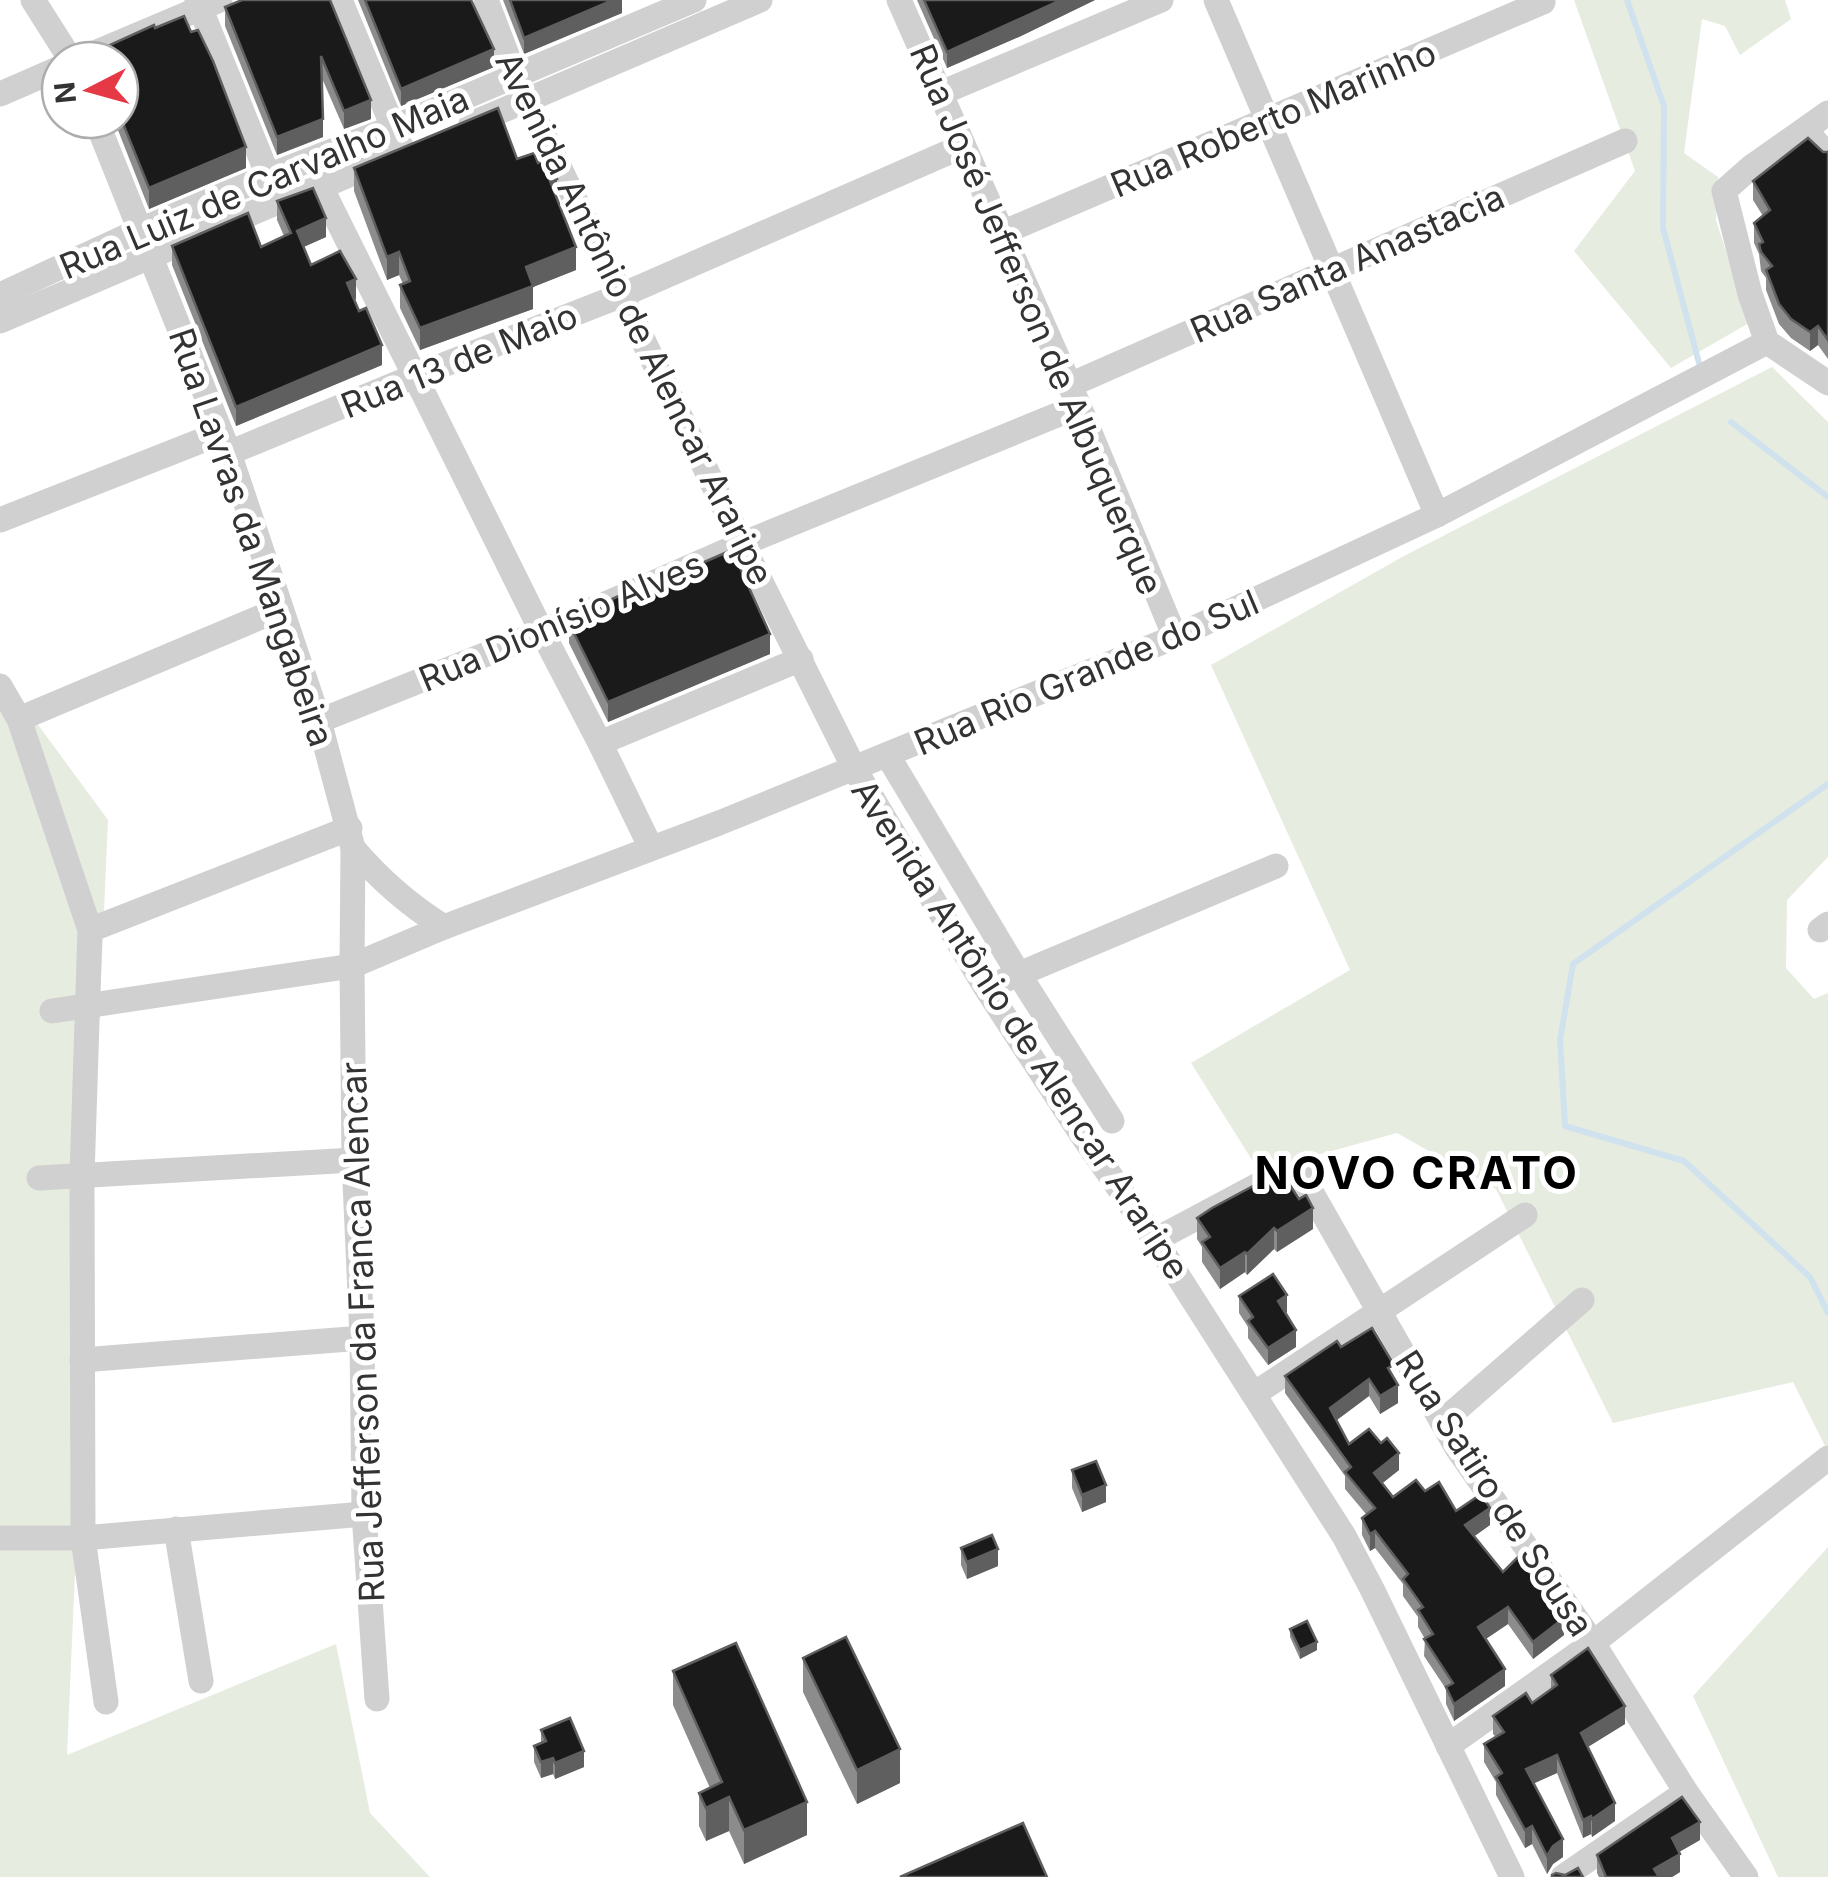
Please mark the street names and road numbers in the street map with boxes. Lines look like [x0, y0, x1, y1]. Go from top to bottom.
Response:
street label: Rua Roberto Marinho [1104, 30, 1442, 206]
street label: Rua José Jefferson de Albuquerque [902, 37, 1172, 601]
street label: Avenida Antônio de Alencar Araripe [487, 45, 783, 591]
street label: Rua Luiz de Carvalho Maia [53, 77, 475, 287]
street label: Rua Santa Anastacia [1184, 175, 1510, 351]
street label: Rua 13 de Maio [335, 294, 583, 426]
street label: Rua Lavras da Mangabeira [161, 322, 343, 752]
street label: Rua Dionísio Alves [412, 542, 710, 700]
street label: Rua Rio Grande do Sul [908, 580, 1264, 764]
street label: Avenida Antônio de Alencar Araripe [843, 771, 1199, 1287]
street label: Rua Jefferson da Franca Alencar [332, 1061, 392, 1603]
street label: Rua Satiro de Sousa [1387, 1342, 1603, 1644]

